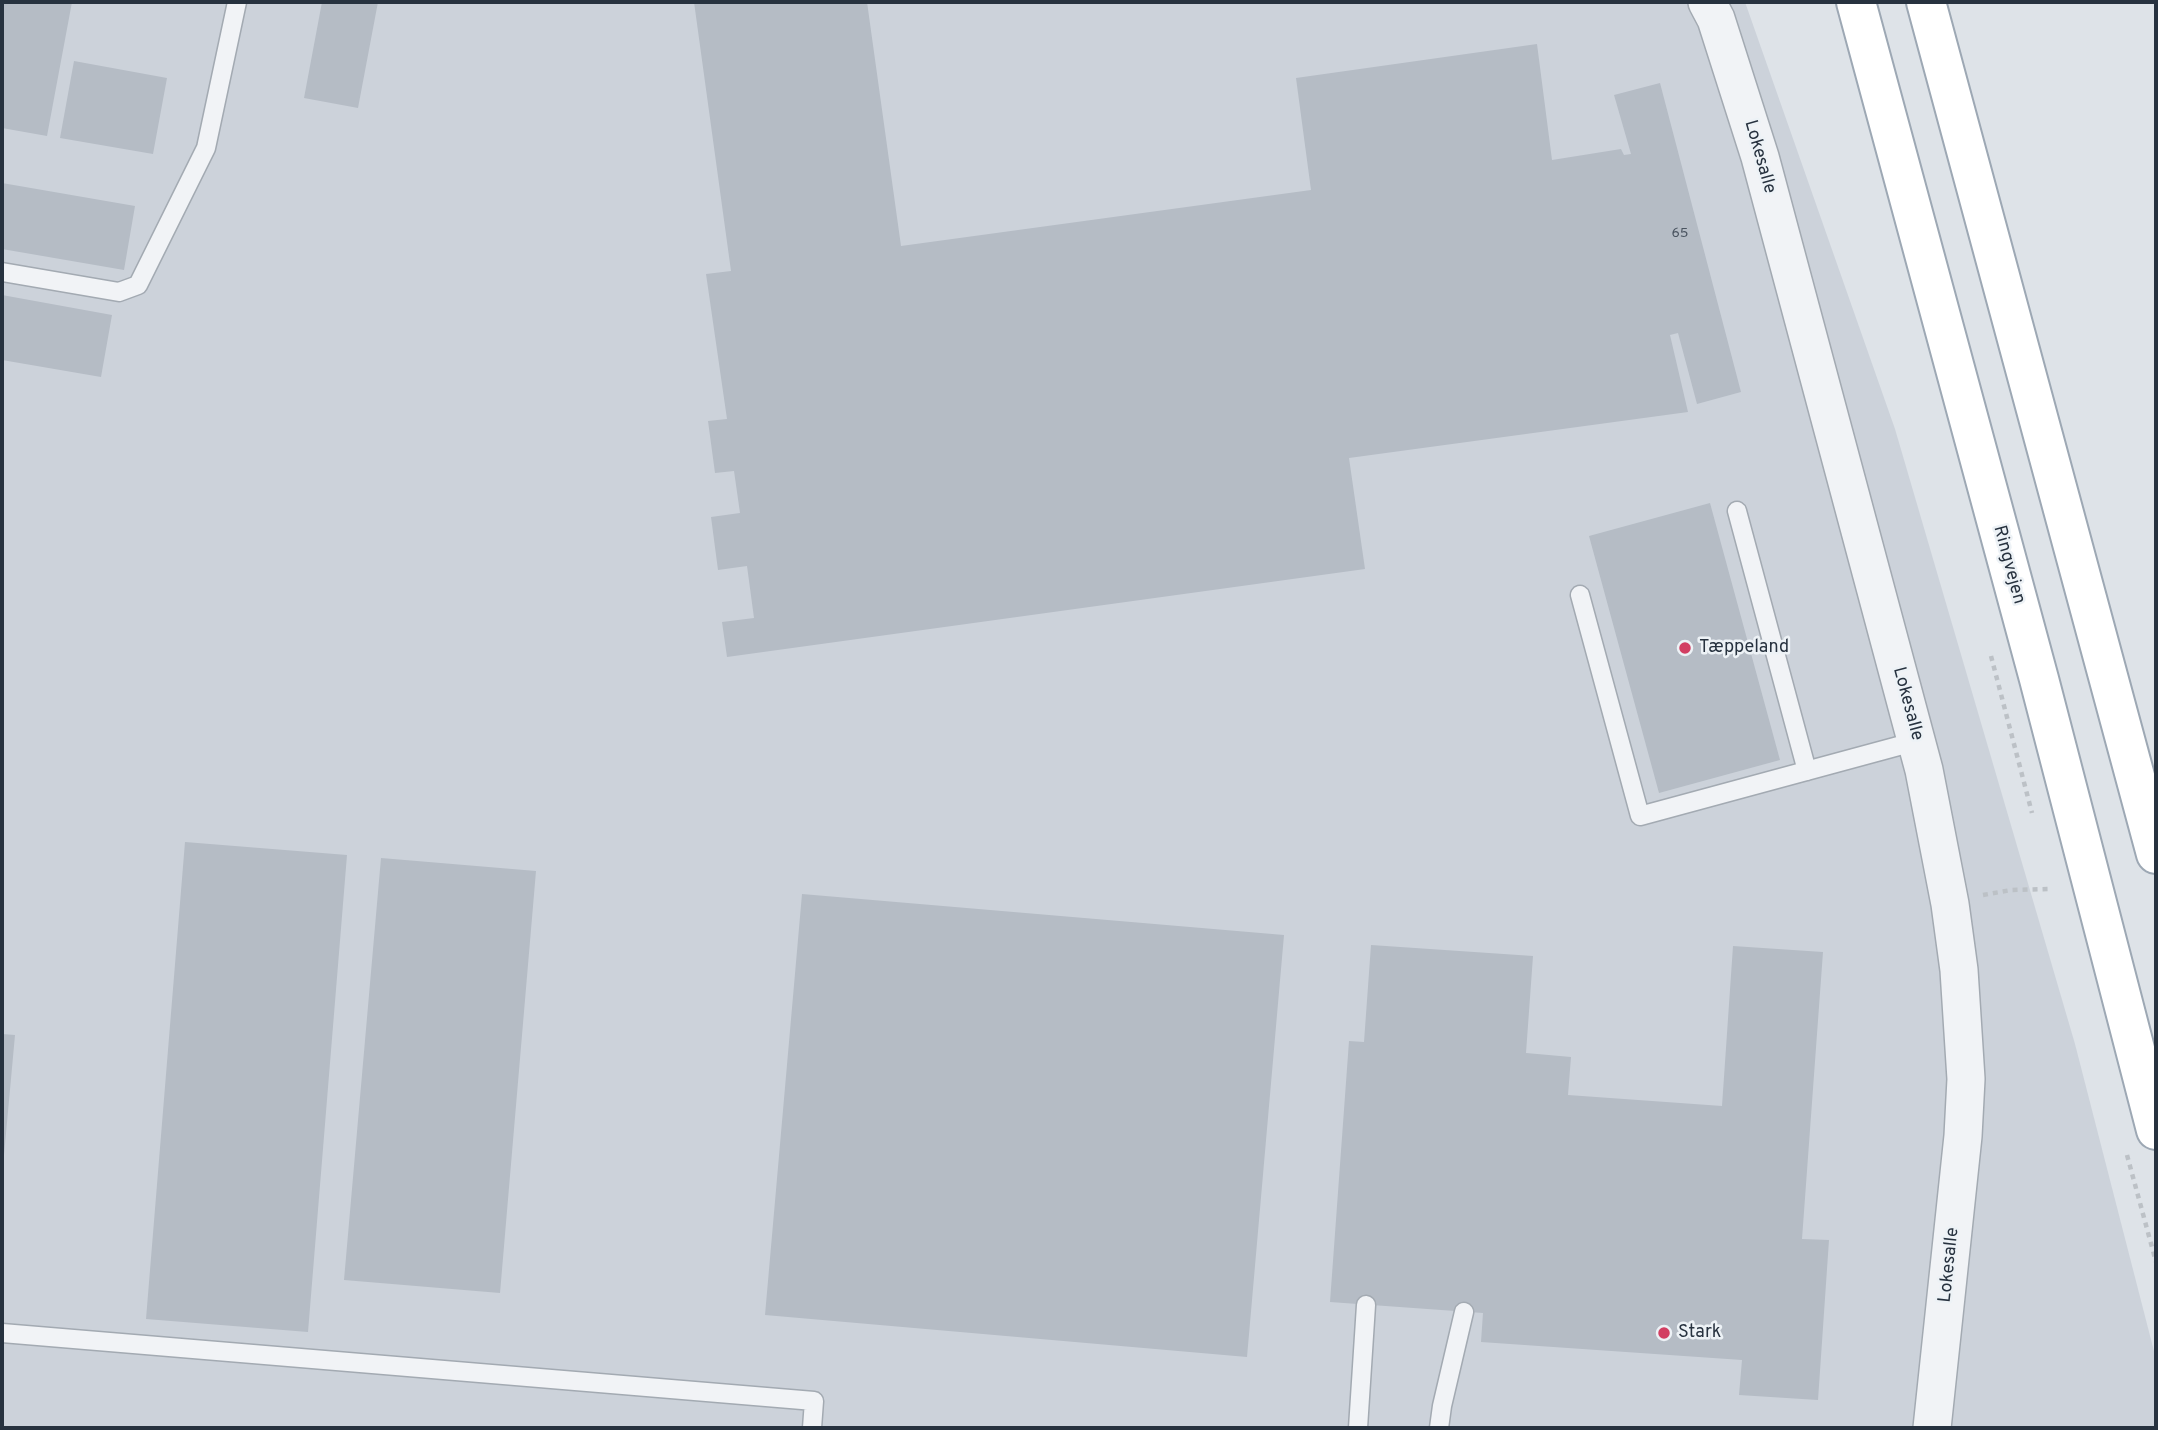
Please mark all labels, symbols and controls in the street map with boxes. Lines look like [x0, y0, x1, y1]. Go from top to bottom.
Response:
street label: Lokesalle [1738, 118, 1780, 196]
house number: 65 [1671, 226, 1689, 242]
street label: Ringvejen [1987, 523, 2029, 607]
place label: Tæppeland [1699, 637, 1789, 659]
marker: Tæppeland [1677, 640, 1693, 656]
street label: Lokesalle [1887, 665, 1927, 743]
street label: Lokesalle [1935, 1226, 1965, 1304]
place label: Stark [1678, 1322, 1721, 1344]
marker: Stark [1656, 1325, 1672, 1341]

